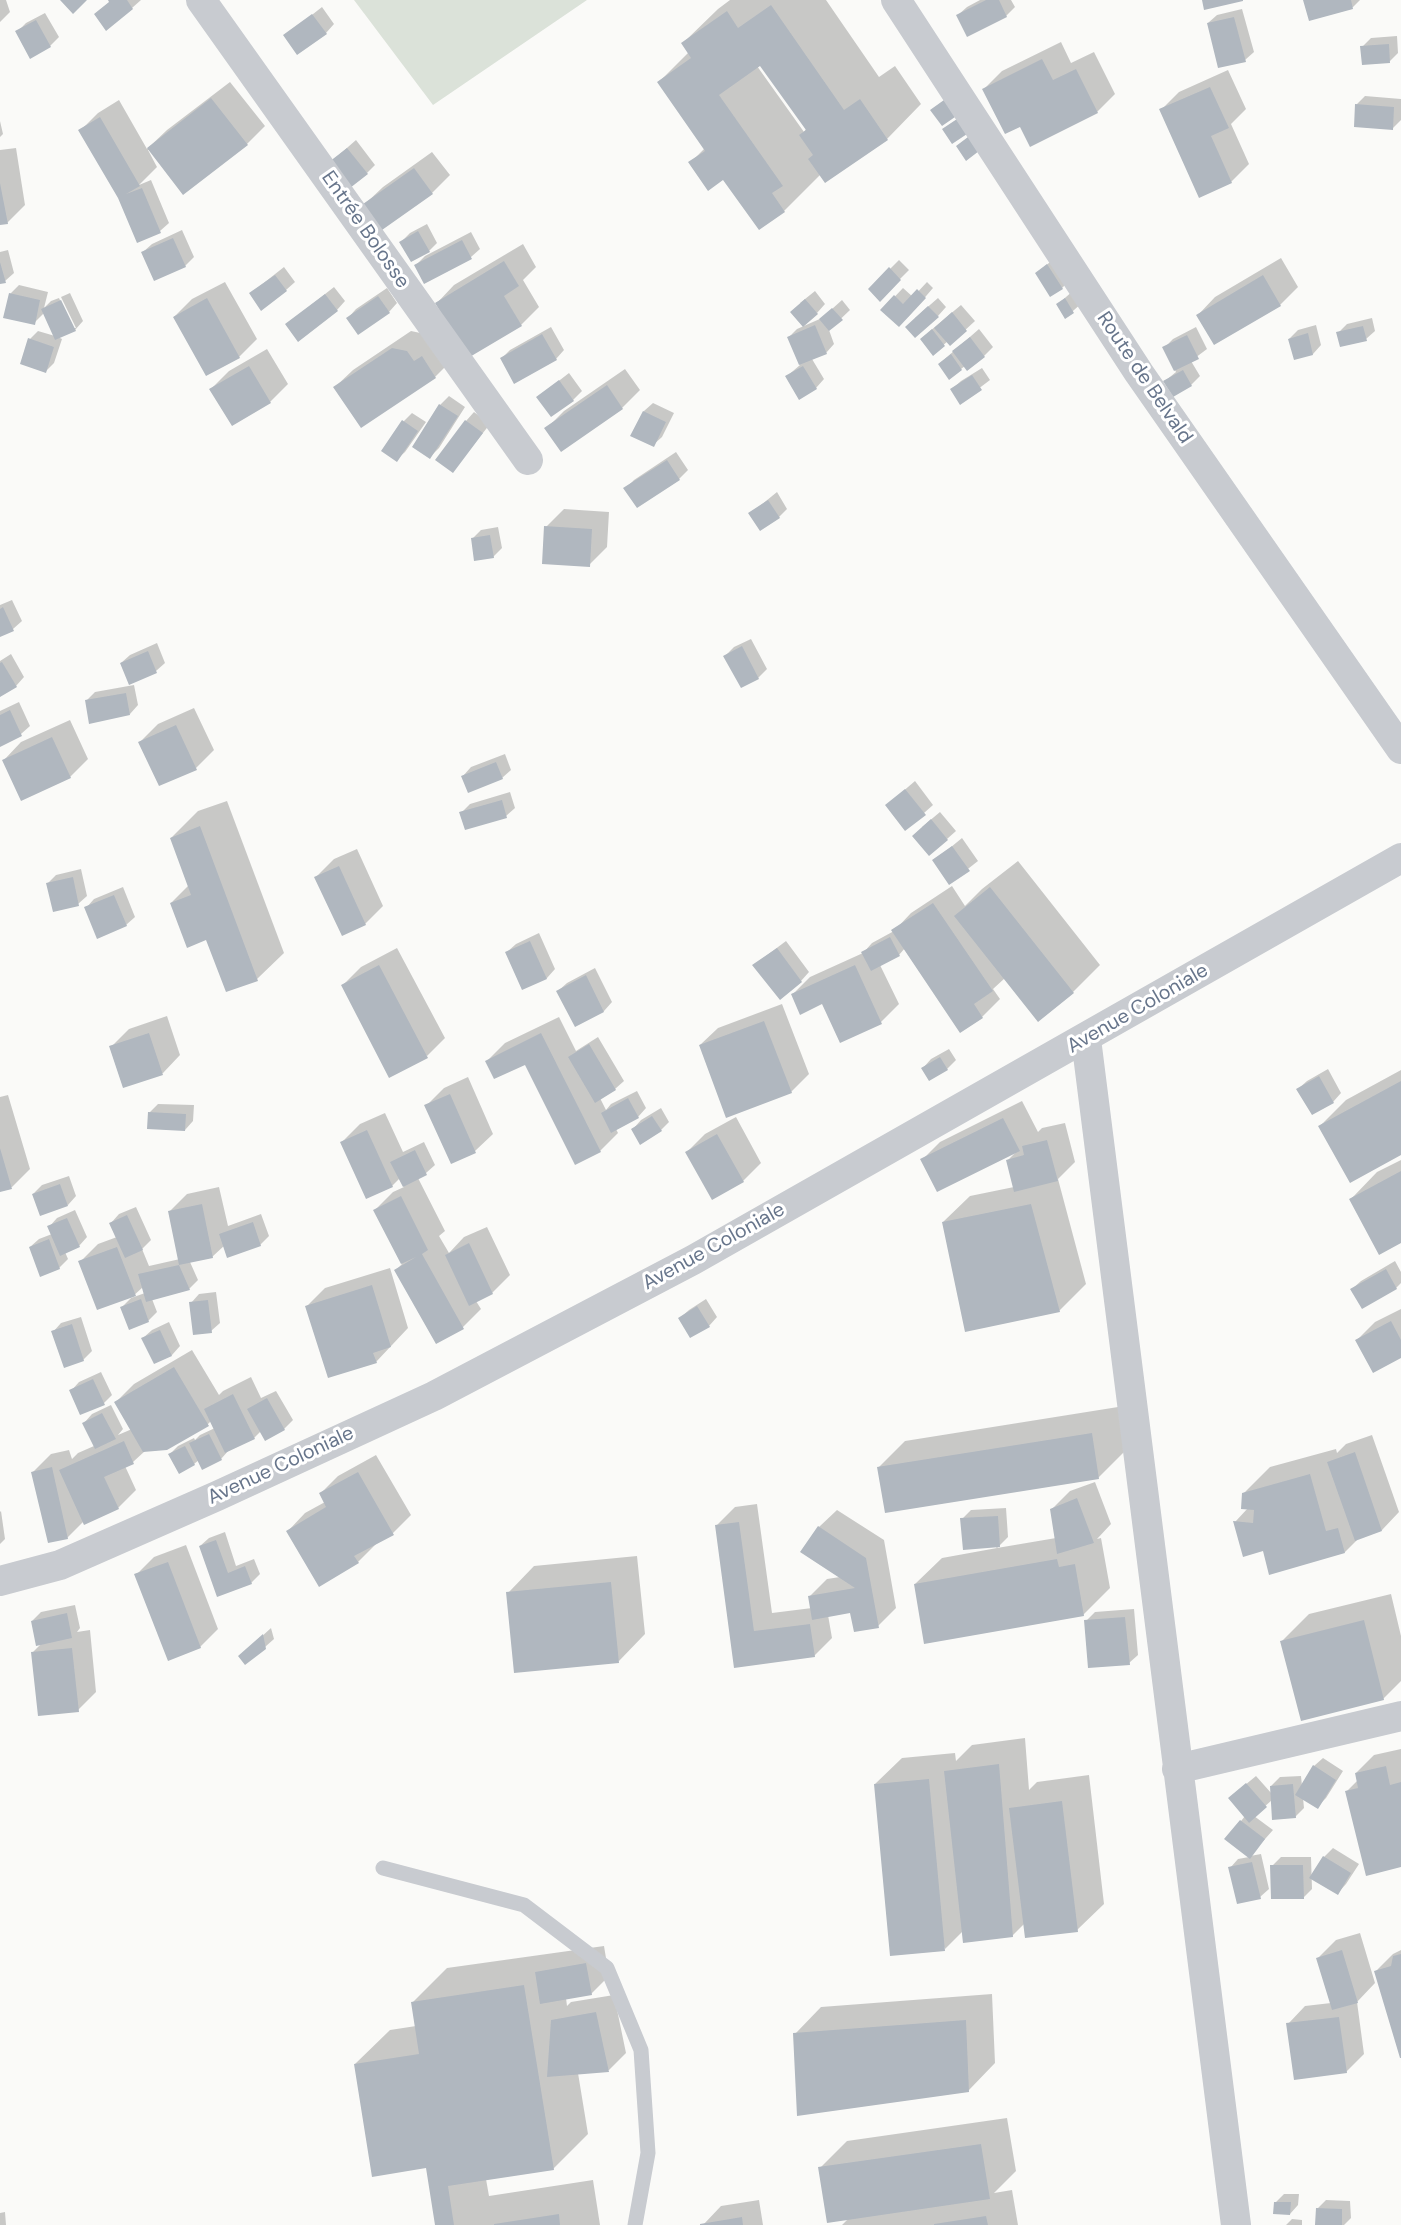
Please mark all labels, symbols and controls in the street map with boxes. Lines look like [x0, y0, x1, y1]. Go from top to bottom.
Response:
street label: Entrée Bolosse [316, 167, 414, 293]
street label: Route de Belvald [1091, 308, 1197, 448]
street label: Avenue Coloniale [1063, 959, 1213, 1059]
street label: Avenue Coloniale [639, 1198, 789, 1296]
street label: Avenue Coloniale [204, 1422, 358, 1510]

